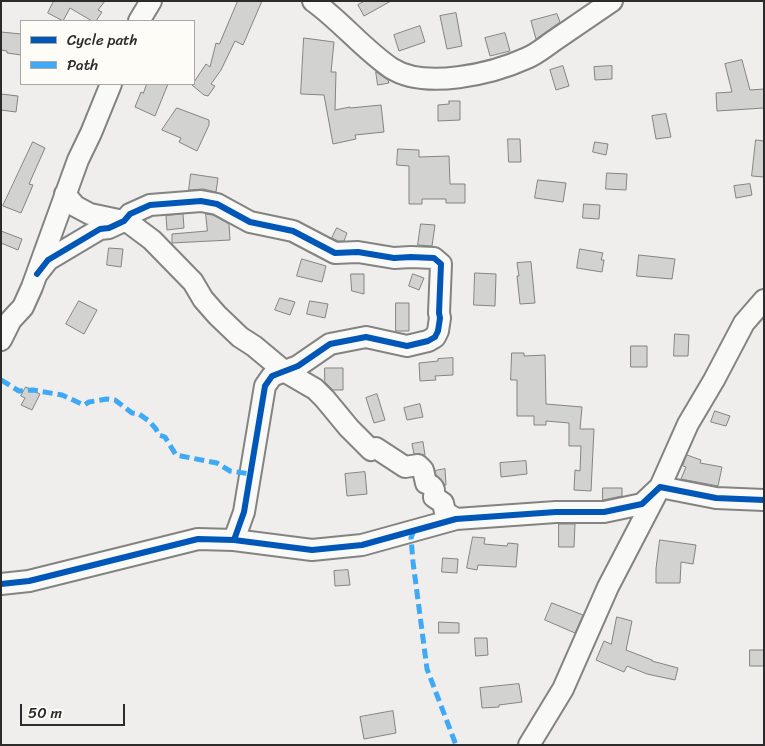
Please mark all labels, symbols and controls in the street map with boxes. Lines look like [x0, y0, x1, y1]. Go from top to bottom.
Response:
legend [20, 20, 195, 85]
text: Cycle path [67, 27, 137, 53]
text: Path [67, 52, 98, 78]
scale bar [22, 694, 128, 726]
text: 50 m [28, 700, 62, 726]

